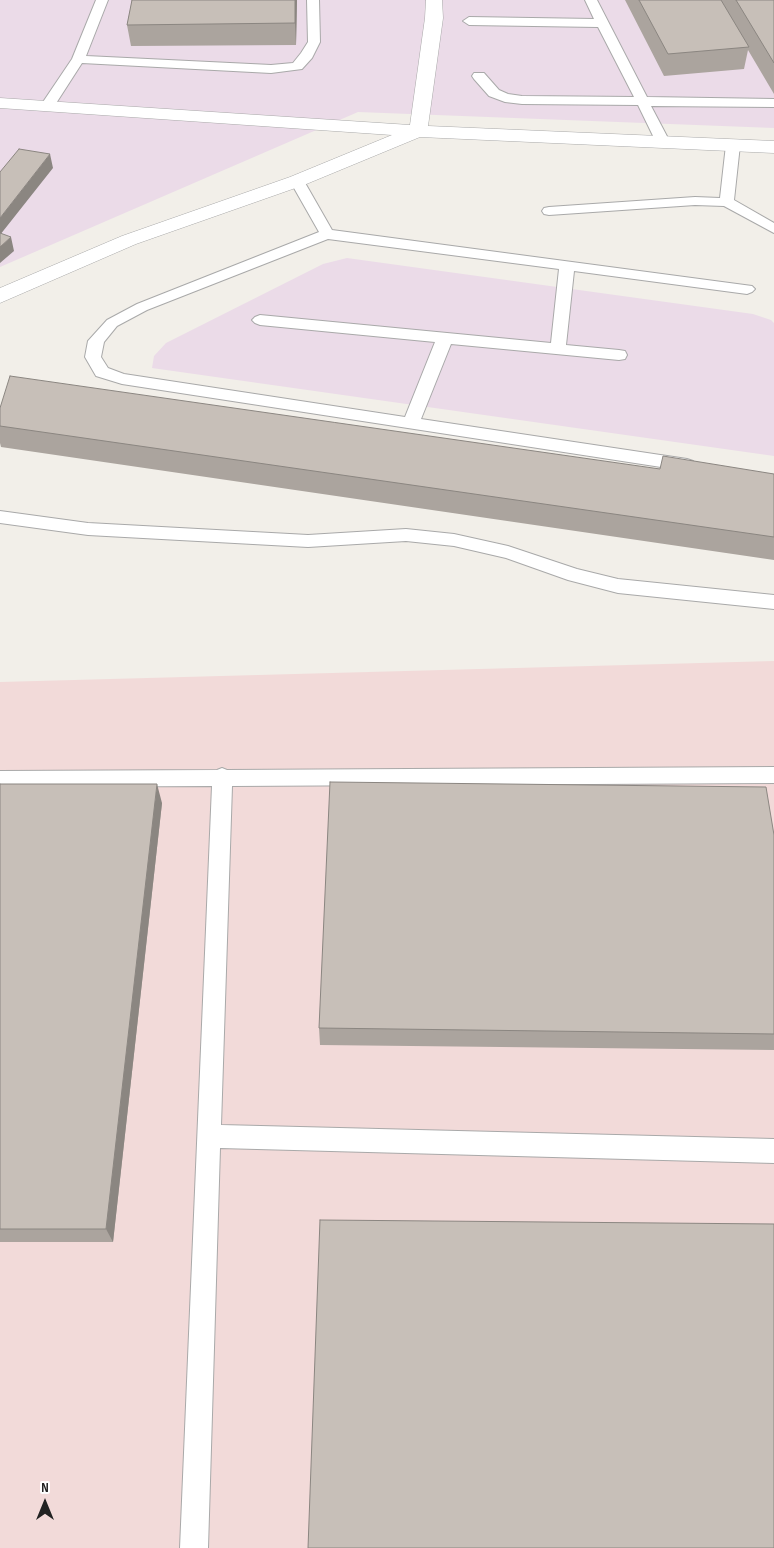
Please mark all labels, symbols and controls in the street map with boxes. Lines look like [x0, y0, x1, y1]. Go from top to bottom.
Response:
north arrow [20, 1478, 70, 1528]
text: N [41, 1479, 49, 1496]

